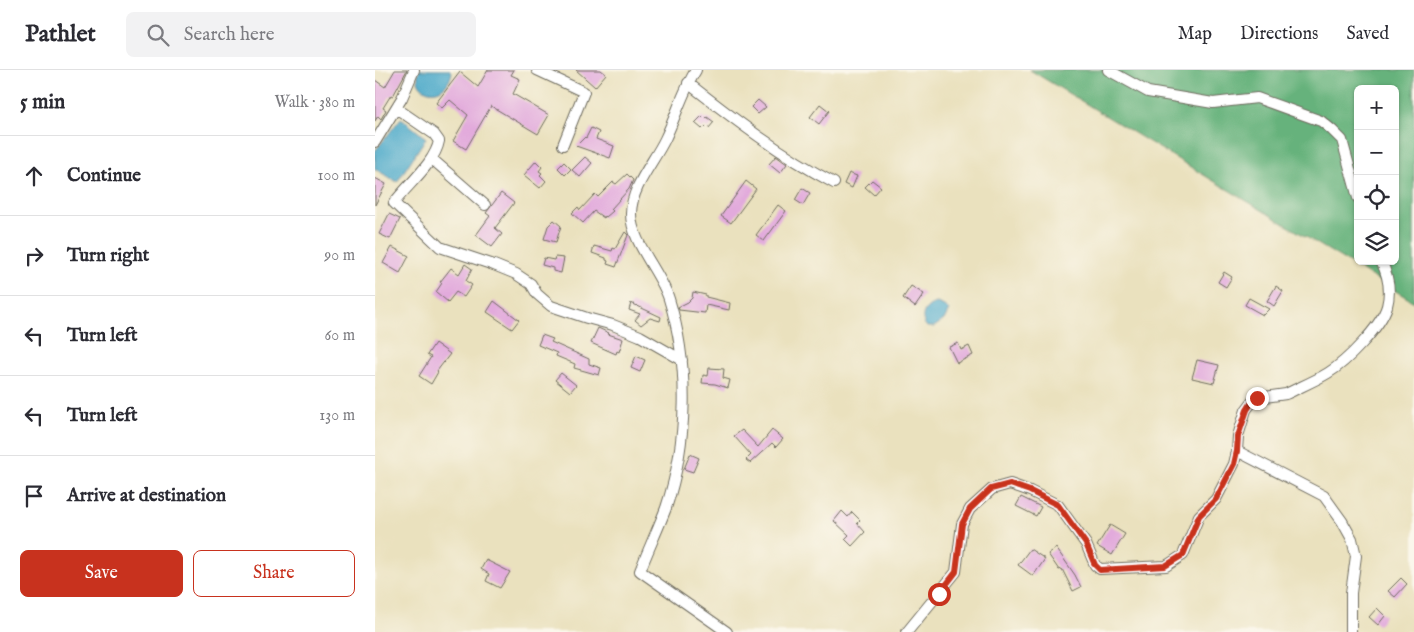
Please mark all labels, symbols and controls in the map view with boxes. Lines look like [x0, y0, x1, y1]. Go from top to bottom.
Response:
search box [126, 12, 476, 57]
text: Pathlet [25, 19, 96, 50]
icon: search [144, 21, 172, 49]
text: Search here [184, 23, 274, 47]
text: Map [1178, 23, 1212, 46]
text: Directions [1240, 23, 1318, 46]
text: Saved [1346, 23, 1389, 46]
map controls [1354, 85, 1399, 265]
button: + [1354, 85, 1399, 130]
text: 5 min [20, 89, 65, 116]
text: Walk · 380 m [274, 93, 355, 113]
button: − [1354, 130, 1399, 175]
icon: ahead [20, 162, 48, 190]
text: Continue [67, 164, 141, 188]
text: 100 m [318, 166, 355, 186]
button: locate [1354, 175, 1399, 220]
button: layers [1354, 220, 1399, 265]
icon: right [20, 242, 48, 270]
text: Turn right [67, 244, 149, 268]
text: 90 m [324, 246, 355, 266]
icon: left [20, 322, 48, 350]
text: Turn left [67, 324, 138, 348]
text: 60 m [325, 326, 355, 346]
route end [1246, 387, 1269, 410]
icon: left [20, 402, 48, 430]
text: Turn left [67, 404, 138, 428]
text: 130 m [319, 406, 355, 426]
icon: arrive [20, 482, 48, 510]
text: Arrive at destination [67, 484, 226, 508]
button: Save [20, 550, 183, 597]
button: Share [193, 550, 355, 597]
route start [928, 583, 951, 606]

